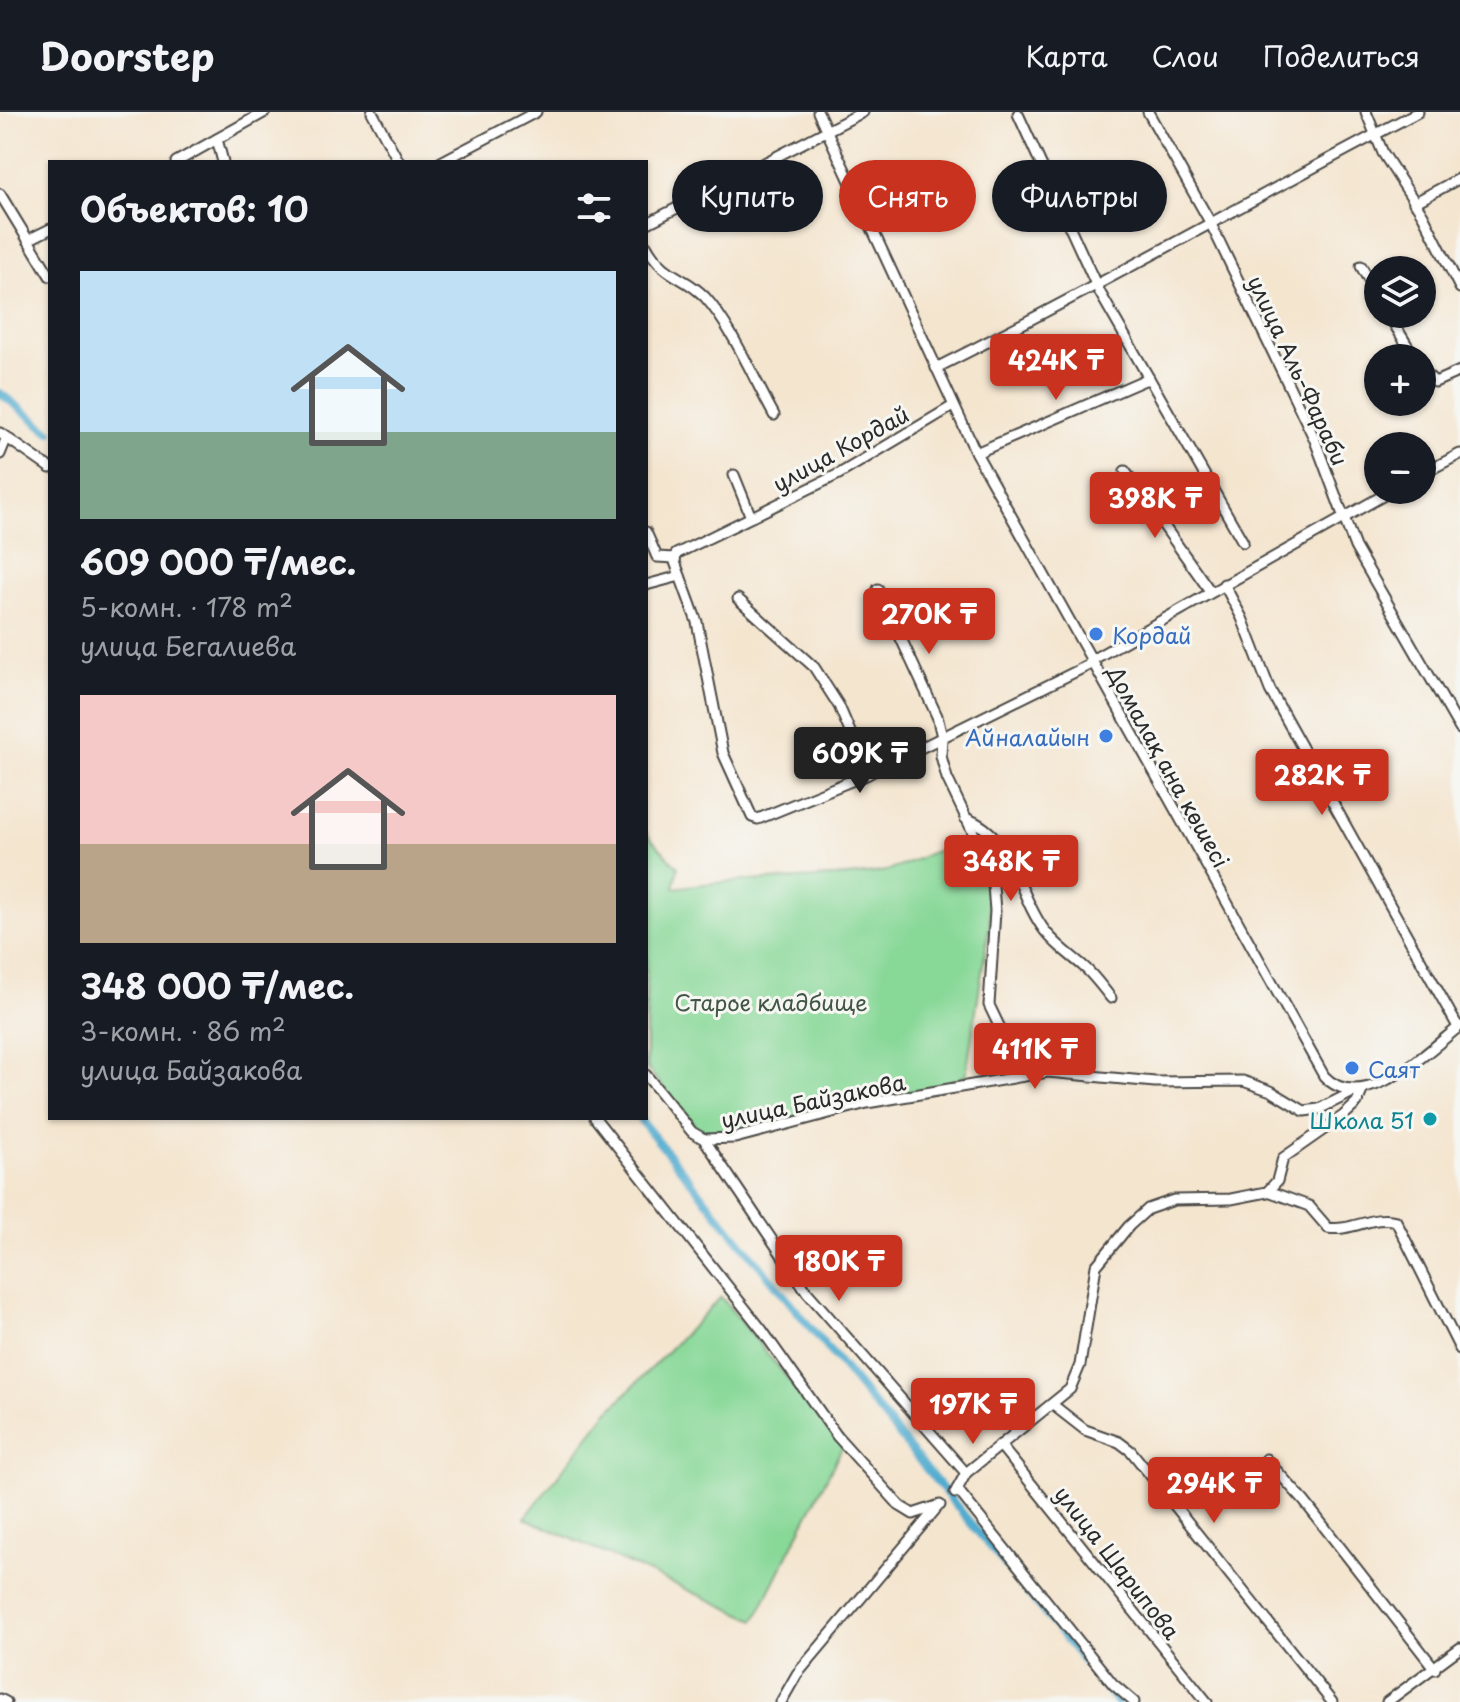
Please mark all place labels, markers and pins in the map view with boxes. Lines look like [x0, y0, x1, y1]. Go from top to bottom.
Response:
pin: 424K ₸ [991, 334, 1121, 402]
pin: 398K ₸ [1090, 472, 1220, 540]
pin: 270K ₸ [864, 588, 994, 656]
place label: Кордай [1112, 618, 1191, 651]
marker: Кордай [1087, 625, 1105, 643]
place label: Айналайын [965, 720, 1090, 753]
pin: 609K ₸ [795, 727, 925, 795]
marker: Айналайын [1097, 727, 1115, 745]
pin: 282K ₸ [1257, 749, 1387, 817]
pin: 348K ₸ [946, 835, 1076, 903]
pin: 411K ₸ [970, 1023, 1100, 1091]
place label: Саят [1368, 1052, 1420, 1085]
marker: Саят [1343, 1059, 1361, 1077]
place label: Школа 51 [1310, 1103, 1414, 1136]
marker: Школа 51 [1421, 1110, 1439, 1128]
pin: 180K ₸ [774, 1235, 904, 1303]
pin: 197K ₸ [908, 1378, 1038, 1446]
pin: 294K ₸ [1149, 1457, 1279, 1525]

